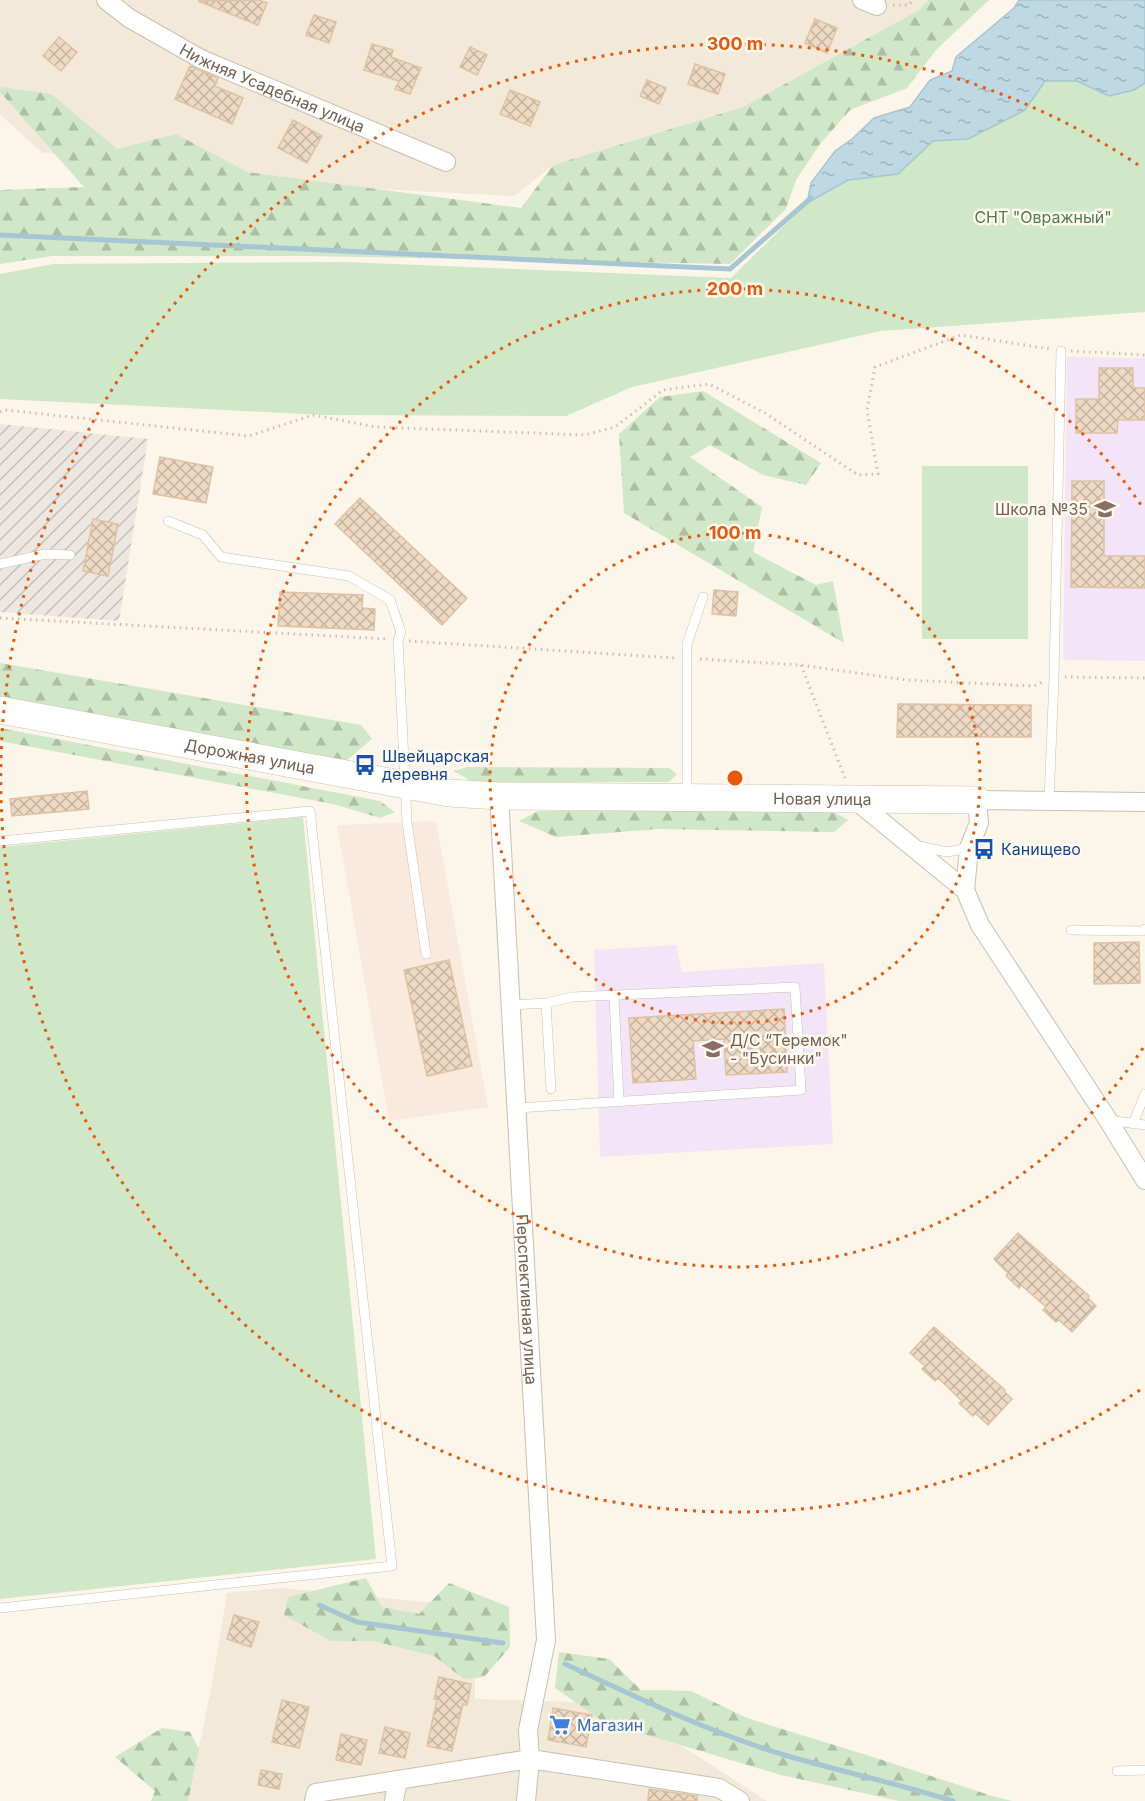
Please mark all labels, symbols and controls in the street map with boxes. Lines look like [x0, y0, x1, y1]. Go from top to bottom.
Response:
text: 300 m [707, 33, 763, 54]
street label: Нижняя Усадебная улица [176, 39, 368, 137]
park label: СНТ "Овражный" [974, 207, 1112, 227]
text: 200 m [707, 278, 763, 299]
school or university icon: Школа №35 [1093, 497, 1117, 521]
place label: Школа №35 [995, 499, 1088, 519]
text: 100 m [709, 522, 761, 543]
street label: Дорожная улица [183, 734, 316, 778]
place label: Швейцарская деревня [382, 746, 489, 784]
bus stop icon: Швейцарская деревня [353, 753, 377, 777]
centre of rings [725, 768, 745, 788]
street label: Новая улица [773, 788, 872, 809]
bus stop icon: Канищево [972, 837, 996, 861]
place label: Канищево [1001, 839, 1081, 859]
place label: Д/С “Теремок" - "Бусинки" [730, 1030, 848, 1068]
school or university icon: Д/С “Теремок" - "Бусинки" [701, 1037, 725, 1061]
street label: Перспективная улица [512, 1213, 542, 1385]
supermarket icon: Магазин [548, 1713, 572, 1737]
place label: Магазин [577, 1715, 643, 1735]

